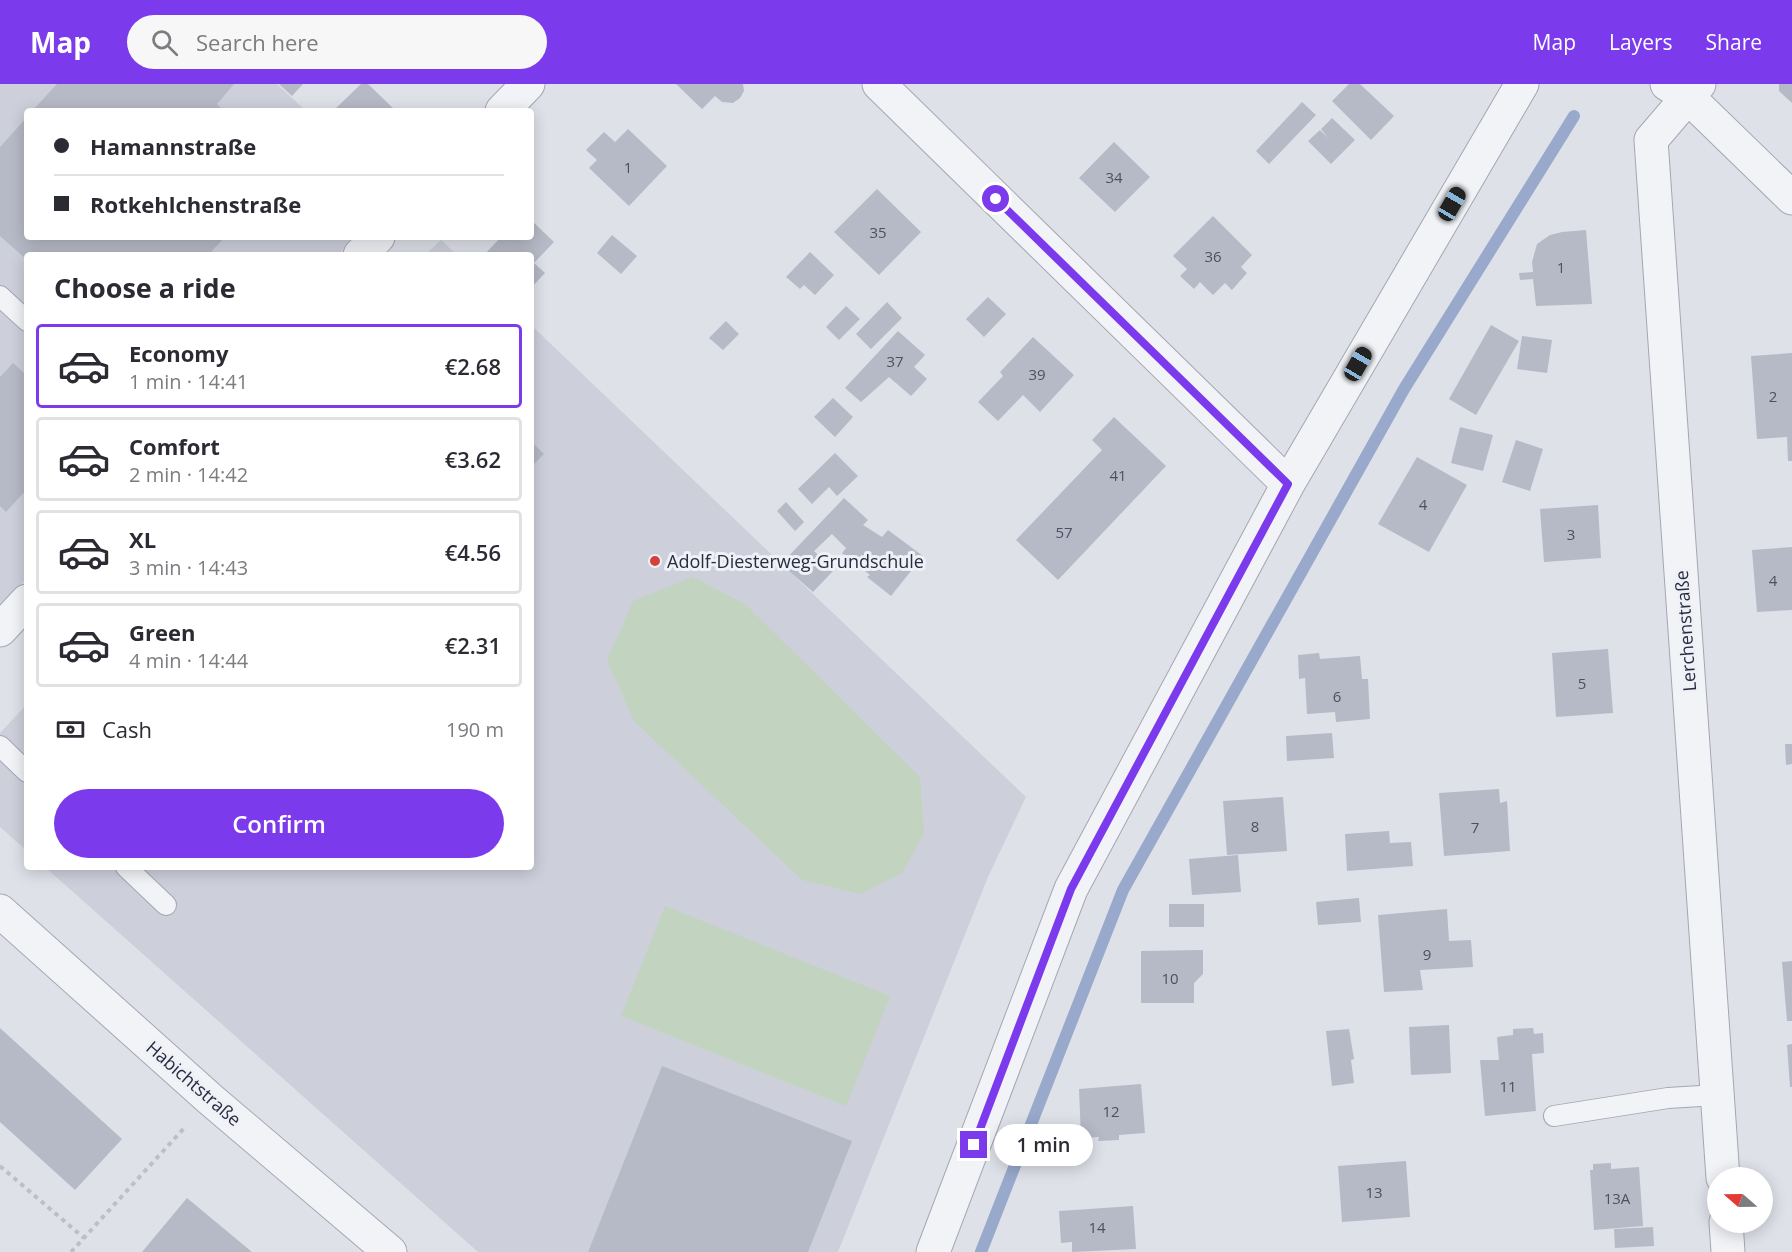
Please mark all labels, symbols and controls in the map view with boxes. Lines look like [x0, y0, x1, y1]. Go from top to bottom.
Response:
search box [127, 15, 547, 69]
text: Map [30, 23, 91, 61]
icon: search [148, 26, 181, 59]
text: Search here [196, 27, 319, 57]
text: Map [1533, 28, 1576, 56]
text: Layers [1609, 28, 1673, 56]
text: Share [1706, 28, 1762, 56]
text: Hamannstraße [90, 131, 256, 161]
house number: 1 [624, 157, 632, 177]
house number: 34 [1105, 167, 1123, 187]
car [1435, 184, 1469, 224]
route start [982, 185, 1009, 212]
text: Rotkehlchenstraße [90, 189, 301, 219]
house number: 35 [869, 222, 887, 242]
house number: 36 [1204, 246, 1222, 266]
house number: 1 [1557, 257, 1565, 277]
text: Choose a ride [54, 269, 236, 306]
text: Economy [129, 338, 228, 368]
icon: car [57, 339, 111, 393]
car [1341, 344, 1375, 384]
text: €2.68 [445, 351, 501, 381]
house number: 37 [886, 351, 904, 371]
house number: 39 [1028, 364, 1046, 384]
text: 1 min · 14:41 [129, 368, 248, 395]
house number: 2 [1769, 386, 1777, 406]
text: Comfort [129, 431, 220, 461]
icon: car [57, 432, 111, 486]
text: €3.62 [445, 444, 501, 474]
text: 2 min · 14:42 [129, 461, 248, 488]
house number: 41 [1109, 465, 1127, 485]
house number: 4 [1419, 494, 1428, 514]
house number: 57 [1055, 522, 1073, 542]
text: XL [129, 524, 156, 554]
house number: 3 [1567, 524, 1575, 544]
icon: car [57, 525, 111, 579]
text: €4.56 [445, 537, 501, 567]
place label: Adolf-Diesterweg-Grundschule [667, 549, 924, 573]
text: 3 min · 14:43 [129, 554, 248, 581]
marker: Adolf-Diesterweg-Grundschule [648, 554, 662, 568]
street label: Lerchenstraße [1669, 570, 1701, 692]
house number: 4 [1769, 570, 1778, 590]
text: Green [129, 617, 195, 647]
icon: car [57, 618, 111, 672]
text: €2.31 [445, 630, 501, 660]
text: 4 min · 14:44 [129, 647, 248, 674]
house number: 5 [1578, 673, 1586, 693]
house number: 6 [1333, 686, 1341, 706]
icon: cash [54, 713, 87, 746]
text: Cash [102, 714, 152, 744]
text: 190 m [446, 716, 504, 743]
button: Confirm [54, 789, 504, 858]
house number: 8 [1251, 816, 1259, 836]
house number: 7 [1471, 817, 1479, 837]
house number: 9 [1423, 944, 1431, 964]
house number: 10 [1161, 968, 1179, 988]
street label: Habichtstraße [141, 1035, 247, 1131]
house number: 11 [1499, 1076, 1517, 1096]
house number: 12 [1102, 1101, 1120, 1121]
callout: 1 min [995, 1124, 1094, 1166]
route end [960, 1131, 987, 1158]
text: 1 min [1017, 1131, 1071, 1158]
north arrow [1707, 1167, 1773, 1233]
map controls [1707, 1167, 1773, 1233]
house number: 13 [1365, 1182, 1383, 1202]
house number: 13A [1604, 1188, 1631, 1208]
house number: 14 [1088, 1217, 1106, 1237]

